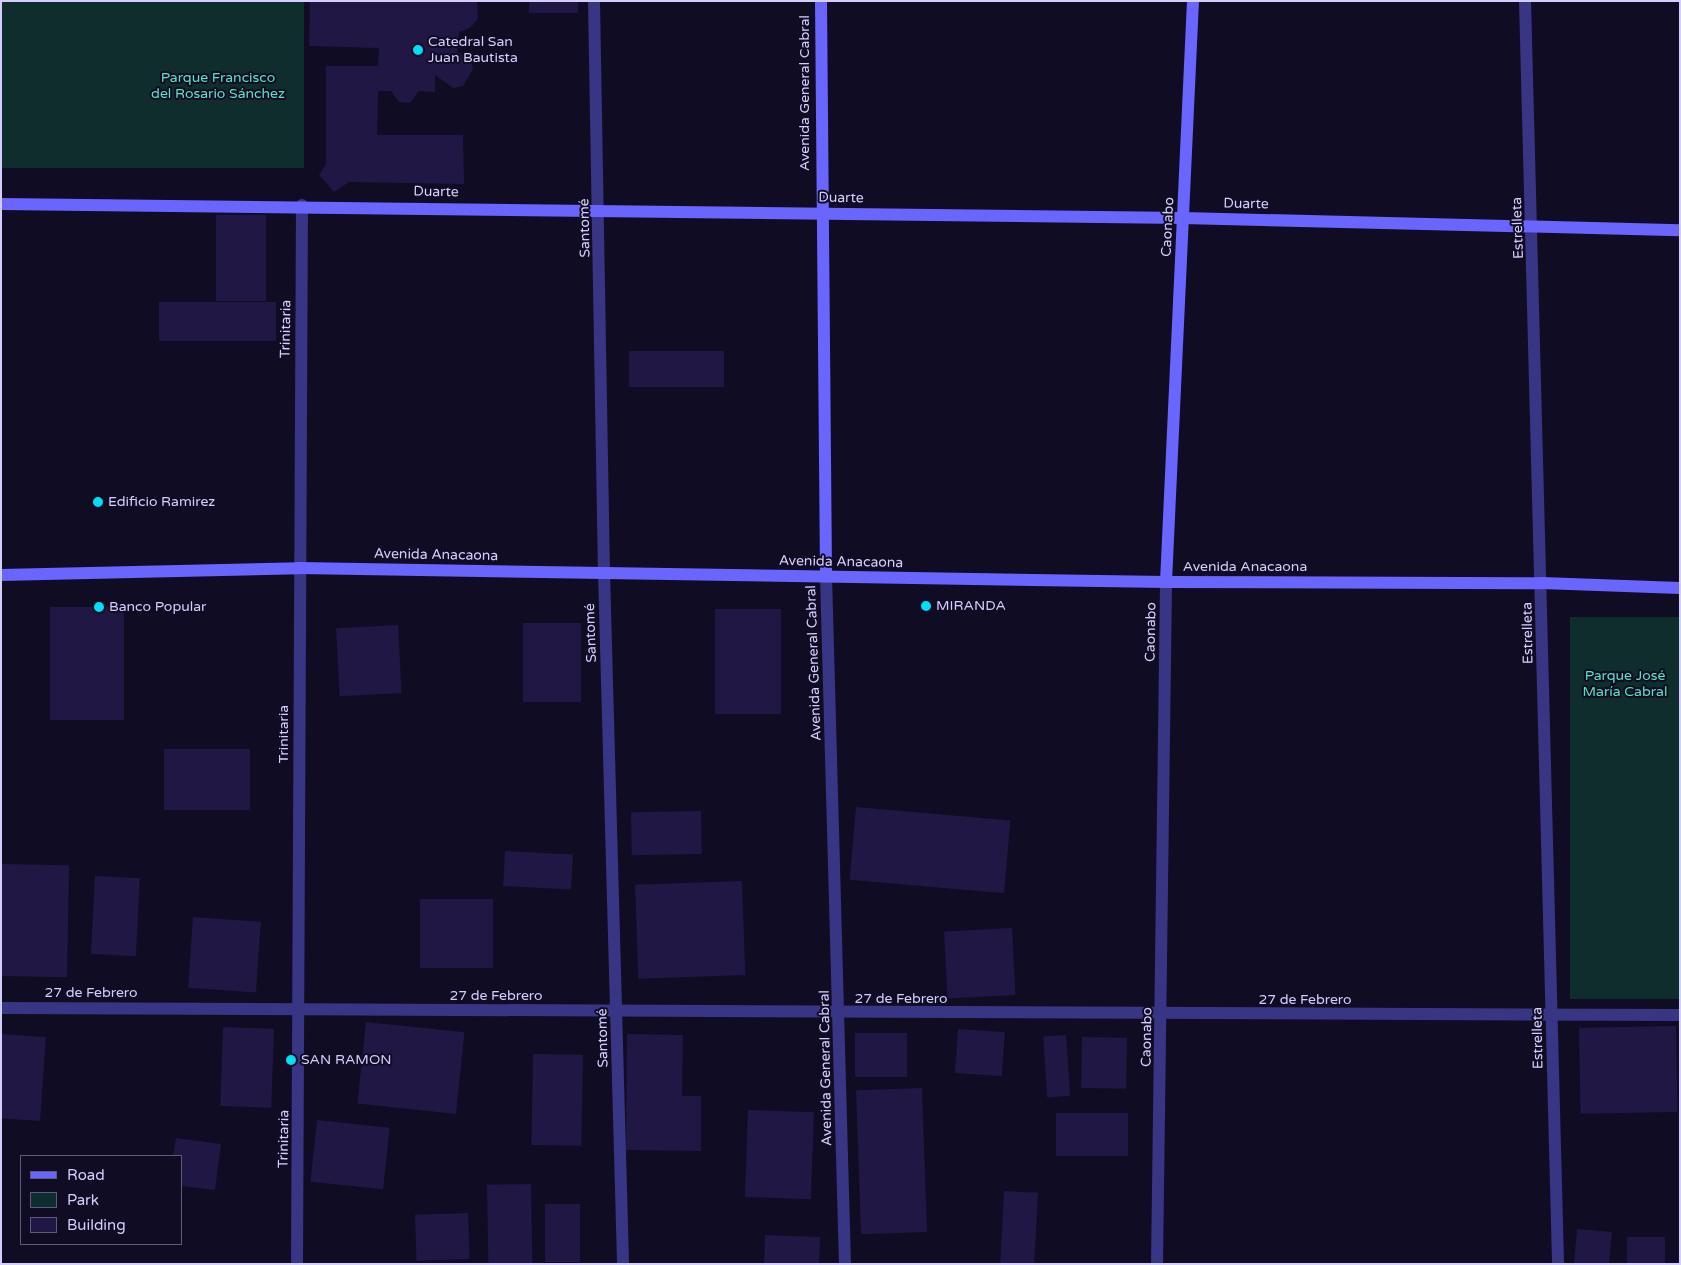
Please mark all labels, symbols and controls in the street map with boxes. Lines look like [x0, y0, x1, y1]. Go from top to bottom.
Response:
street label: Avenida General Cabral [797, 15, 813, 171]
place label: Catedral San Juan Bautista [428, 34, 518, 66]
marker: Catedral San Juan Bautista [412, 44, 424, 56]
park label: Parque Francisco del Rosario Sánchez [151, 70, 285, 102]
street label: Duarte [413, 183, 459, 201]
street label: Duarte [818, 189, 864, 207]
street label: Duarte [1223, 195, 1269, 213]
street label: Caonabo [1158, 197, 1178, 257]
street label: Estrelleta [1509, 197, 1527, 259]
street label: Santomé [576, 198, 594, 258]
street label: Trinitaria [277, 300, 295, 358]
place label: Edificio Ramirez [108, 494, 215, 510]
marker: Edificio Ramirez [92, 496, 104, 508]
street label: Avenida Anacaona [374, 546, 498, 564]
street label: Avenida Anacaona [779, 553, 903, 571]
street label: Avenida Anacaona [1183, 559, 1307, 575]
street label: Avenida General Cabral [803, 585, 825, 741]
place label: MIRANDA [936, 598, 1006, 614]
place label: Banco Popular [109, 599, 206, 615]
marker: MIRANDA [920, 600, 932, 612]
marker: Banco Popular [93, 601, 105, 613]
street label: Caonabo [1142, 602, 1160, 662]
street label: Estrelleta [1519, 602, 1537, 664]
street label: Santomé [582, 603, 600, 663]
park label: Parque José María Cabral [1583, 668, 1667, 700]
street label: Trinitaria [276, 705, 292, 763]
street label: 27 de Febrero [44, 985, 138, 1001]
street label: 27 de Febrero [449, 988, 543, 1004]
street label: Avenida General Cabral [816, 990, 836, 1146]
street label: 27 de Febrero [854, 991, 948, 1007]
street label: 27 de Febrero [1258, 992, 1352, 1008]
street label: Caonabo [1138, 1007, 1156, 1067]
street label: Estrelleta [1529, 1007, 1547, 1069]
street label: Santomé [594, 1008, 612, 1068]
place label: SAN RAMON [301, 1052, 391, 1068]
marker: SAN RAMON [285, 1054, 297, 1066]
street label: Trinitaria [275, 1110, 293, 1168]
legend [20, 1155, 182, 1245]
text: Road [67, 1166, 105, 1184]
text: Park [67, 1191, 99, 1209]
text: Building [67, 1216, 126, 1234]

